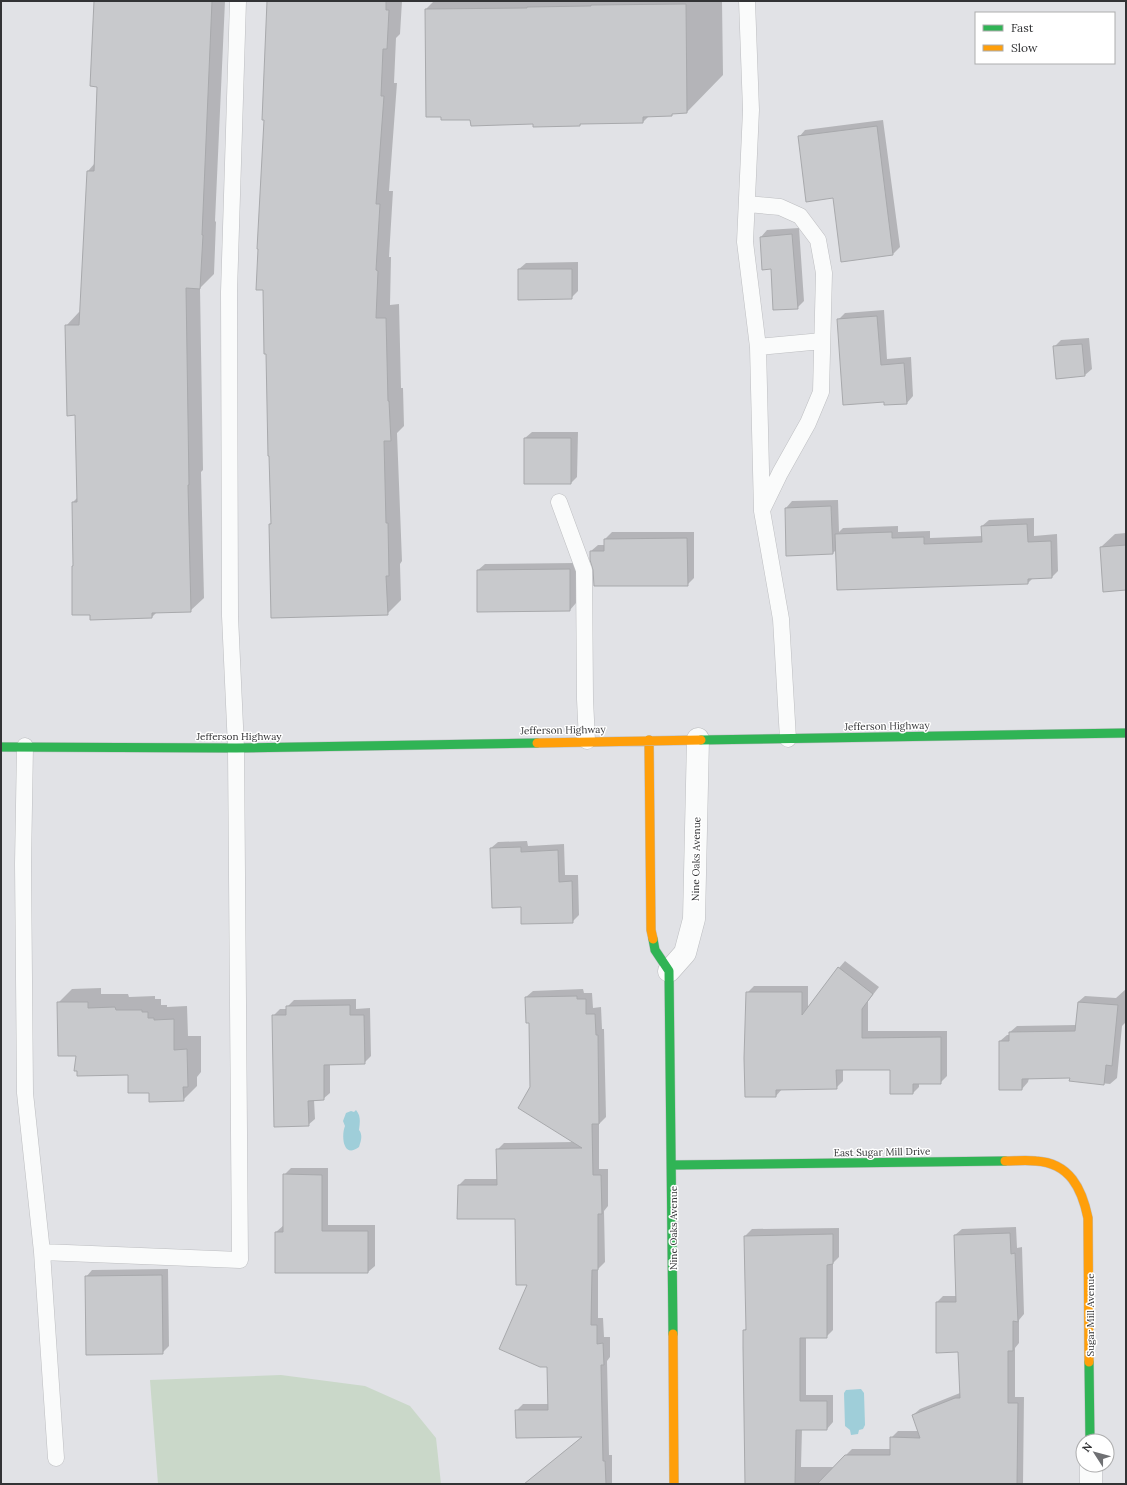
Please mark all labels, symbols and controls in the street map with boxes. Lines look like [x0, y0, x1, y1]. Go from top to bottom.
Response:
legend [975, 12, 1115, 64]
text: Fast [1011, 20, 1034, 35]
text: Slow [1011, 40, 1038, 55]
street label: Jefferson Highway [843, 719, 930, 733]
street label: Jefferson Highway [519, 723, 606, 737]
street label: Jefferson Highway [195, 730, 282, 743]
street label: Nine Oaks Avenue [689, 816, 703, 901]
street label: East Sugar Mill Drive [833, 1145, 931, 1159]
street label: Nine Oaks Avenue [667, 1185, 680, 1270]
street label: Sugar Mill Avenue [1084, 1273, 1097, 1357]
north arrow [1075, 1433, 1115, 1473]
text: N [1079, 1439, 1095, 1455]

